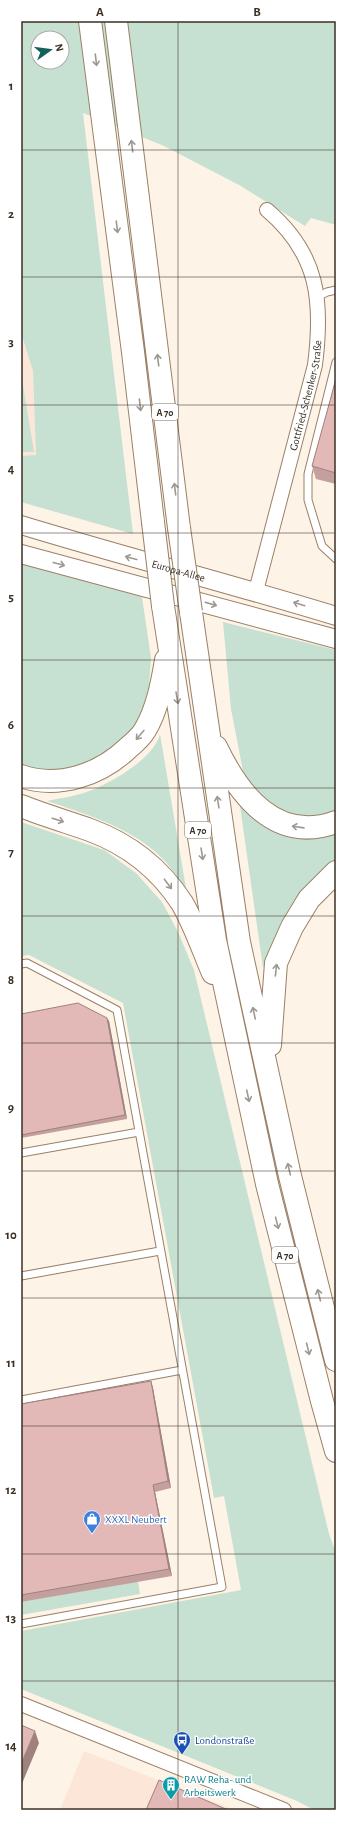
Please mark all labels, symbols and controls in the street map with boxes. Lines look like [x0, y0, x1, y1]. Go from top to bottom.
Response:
text: A [96, 6, 104, 19]
text: B [253, 6, 261, 19]
north arrow [30, 30, 70, 70]
text: N [53, 43, 65, 53]
one-way arrow [92, 53, 100, 66]
text: 1 [9, 80, 13, 93]
one-way arrow [128, 140, 136, 153]
text: 2 [8, 208, 14, 221]
one-way arrow [114, 220, 121, 233]
text: 3 [8, 336, 14, 349]
street label: Gottfried-Schenker-Straße [288, 340, 324, 452]
one-way arrow [155, 354, 162, 367]
one-way arrow [136, 398, 143, 411]
road number: A 70 [152, 404, 178, 420]
text: 4 [8, 463, 15, 476]
one-way arrow [171, 483, 178, 496]
one-way arrow [125, 554, 138, 561]
street label: Europa-Allee [150, 558, 206, 584]
one-way arrow [52, 561, 65, 568]
text: 5 [8, 591, 14, 604]
one-way arrow [292, 600, 305, 607]
one-way arrow [205, 601, 218, 608]
one-way arrow [173, 691, 181, 704]
text: 6 [8, 719, 14, 732]
one-way arrow [136, 730, 145, 740]
one-way arrow [214, 796, 222, 809]
one-way arrow [51, 817, 64, 824]
road number: A 70 [185, 822, 211, 838]
one-way arrow [292, 823, 305, 831]
text: 7 [8, 846, 14, 859]
one-way arrow [198, 847, 206, 860]
one-way arrow [163, 879, 172, 890]
one-way arrow [272, 964, 279, 977]
text: 8 [8, 974, 14, 987]
one-way arrow [250, 1007, 258, 1020]
one-way arrow [245, 1089, 253, 1102]
text: 9 [8, 1102, 14, 1115]
one-way arrow [284, 1163, 292, 1176]
one-way arrow [273, 1216, 281, 1229]
text: 10 [5, 1229, 17, 1242]
road number: A 70 [272, 1247, 298, 1263]
one-way arrow [315, 1289, 323, 1302]
one-way arrow [305, 1342, 313, 1355]
text: 11 [6, 1357, 16, 1370]
text: 12 [6, 1484, 16, 1497]
shop icon: XXXL Neubert [82, 1509, 102, 1534]
place label: XXXL Neubert [105, 1514, 167, 1525]
text: 13 [6, 1612, 17, 1625]
bus stop icon: Londonstraße [172, 1730, 192, 1755]
place label: Londonstraße [195, 1735, 254, 1746]
text: 14 [5, 1740, 17, 1753]
place label: RAW Reha- und Arbeitswerk [184, 1774, 252, 1798]
building icon: RAW Reha- und Arbeitswerk [161, 1775, 181, 1800]

